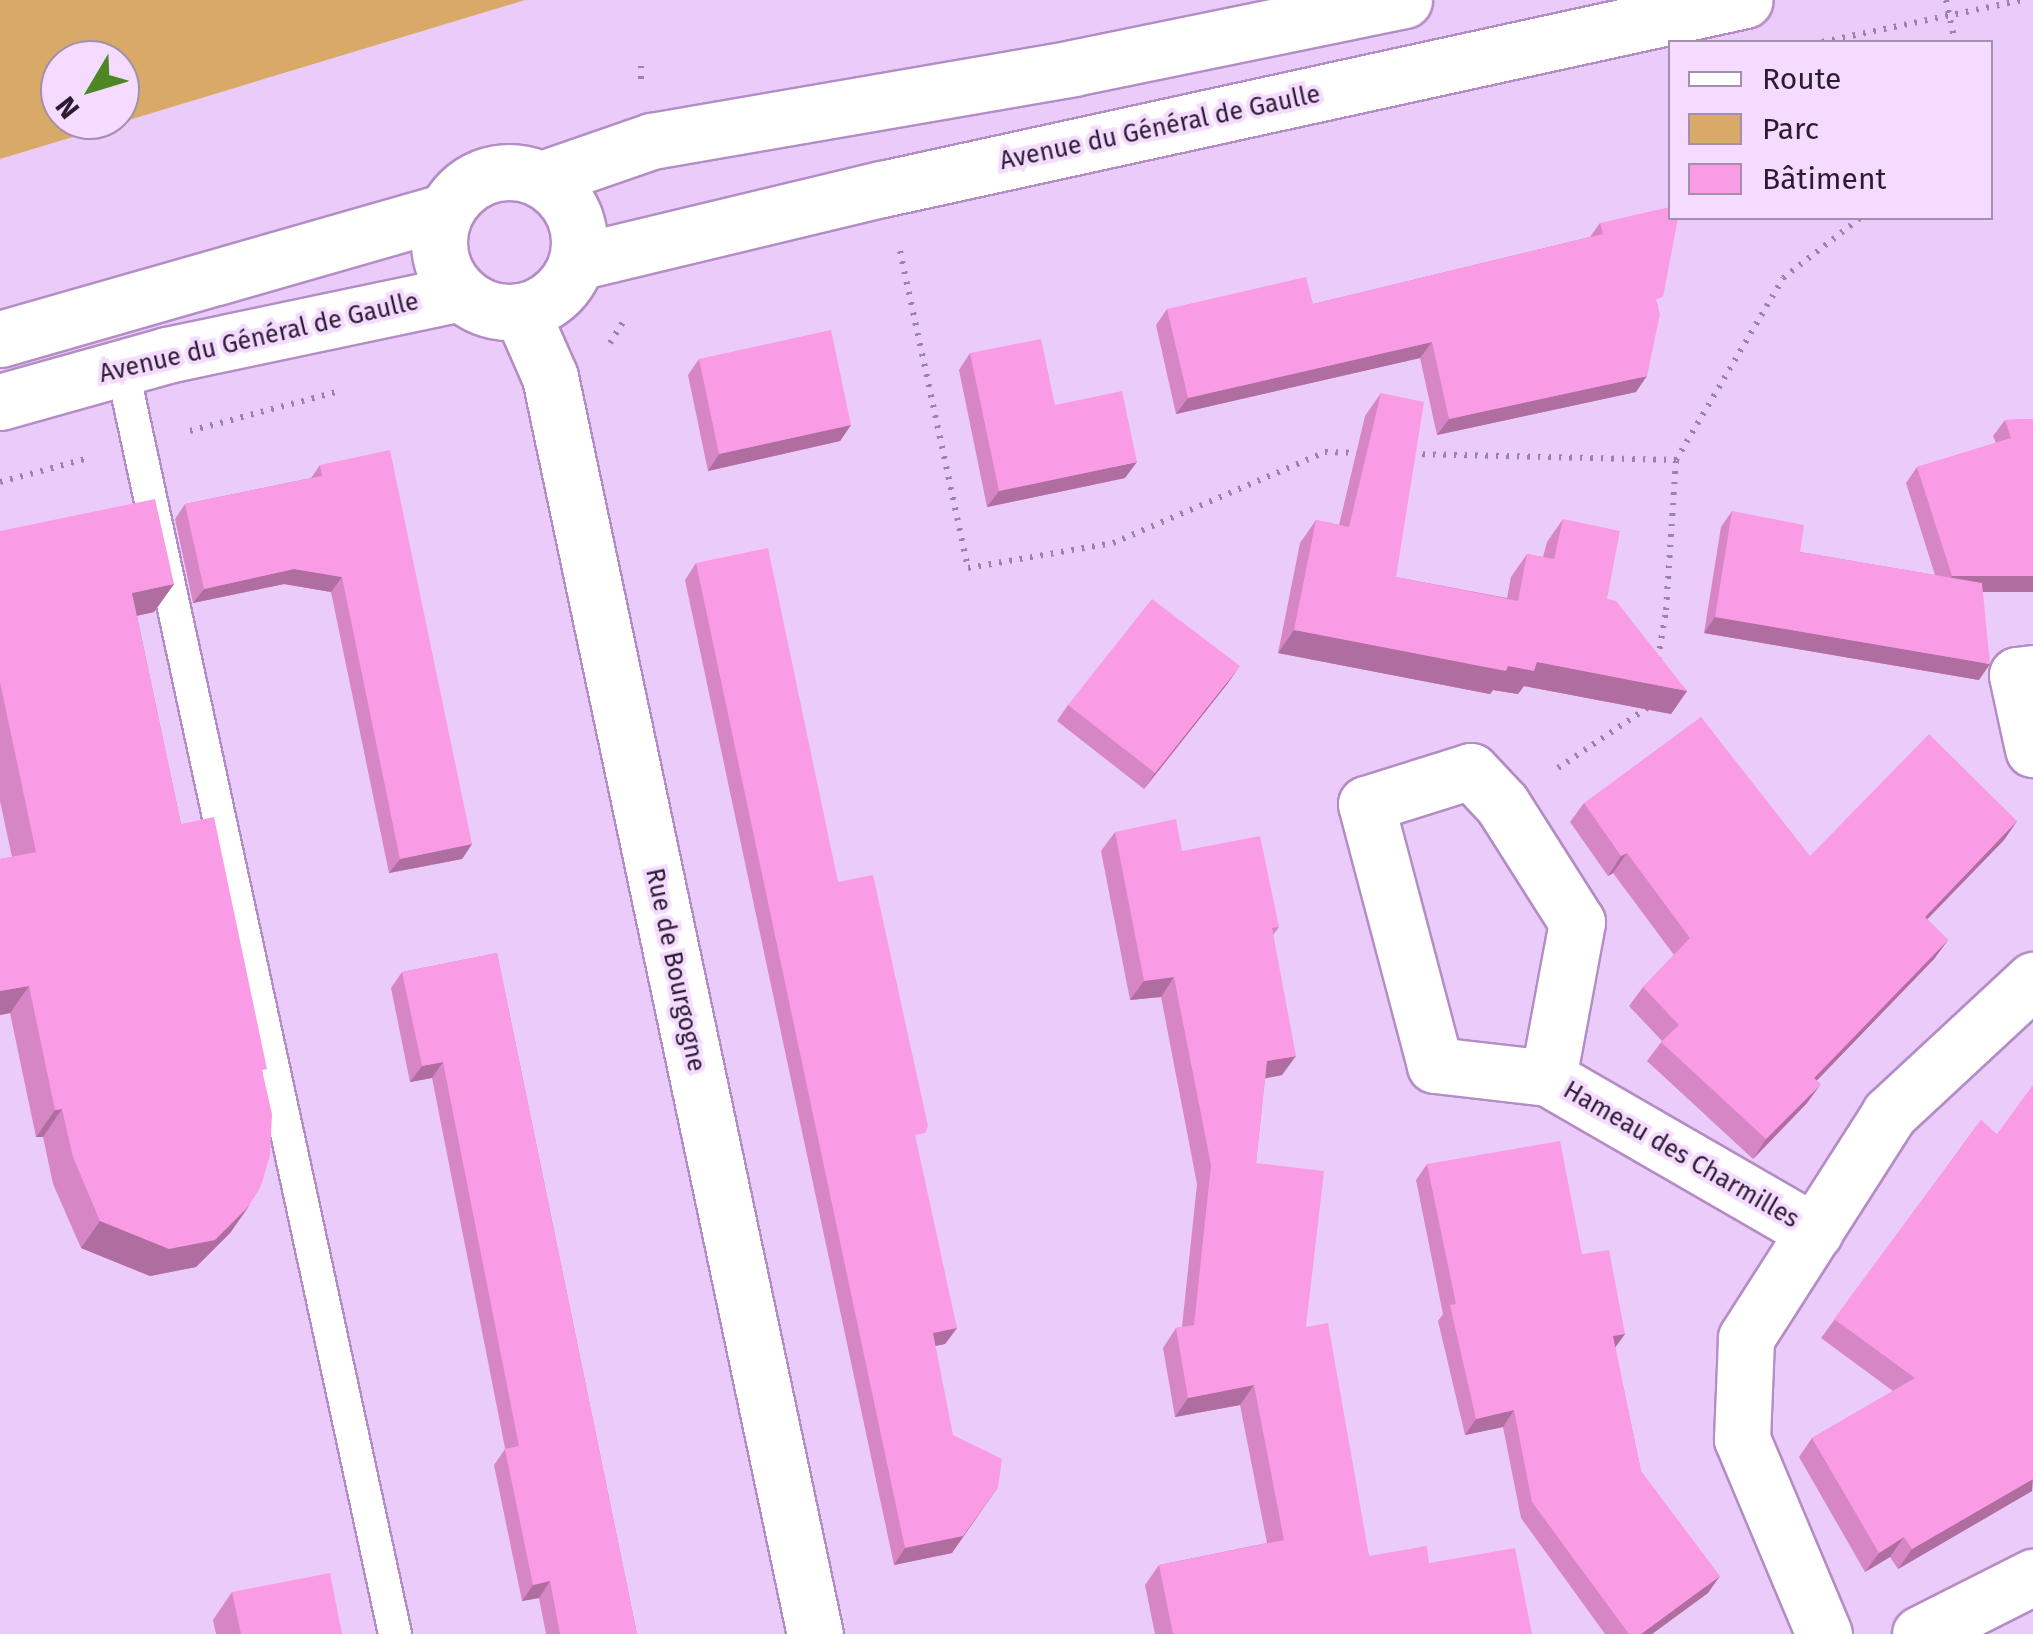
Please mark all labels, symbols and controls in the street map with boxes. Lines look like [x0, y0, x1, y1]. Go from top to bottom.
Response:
north arrow [40, 40, 140, 140]
legend [1668, 40, 1993, 220]
text: Route [1762, 61, 1841, 97]
street label: Avenue du Général de Gaulle [997, 79, 1323, 177]
text: N [49, 90, 86, 125]
text: Parc [1762, 111, 1819, 147]
text: Bâtiment [1762, 161, 1886, 197]
street label: Avenue du Général de Gaulle [96, 287, 422, 389]
street label: Rue de Bourgogne [639, 866, 711, 1074]
street label: Hameau des Charmilles [1558, 1075, 1804, 1235]

